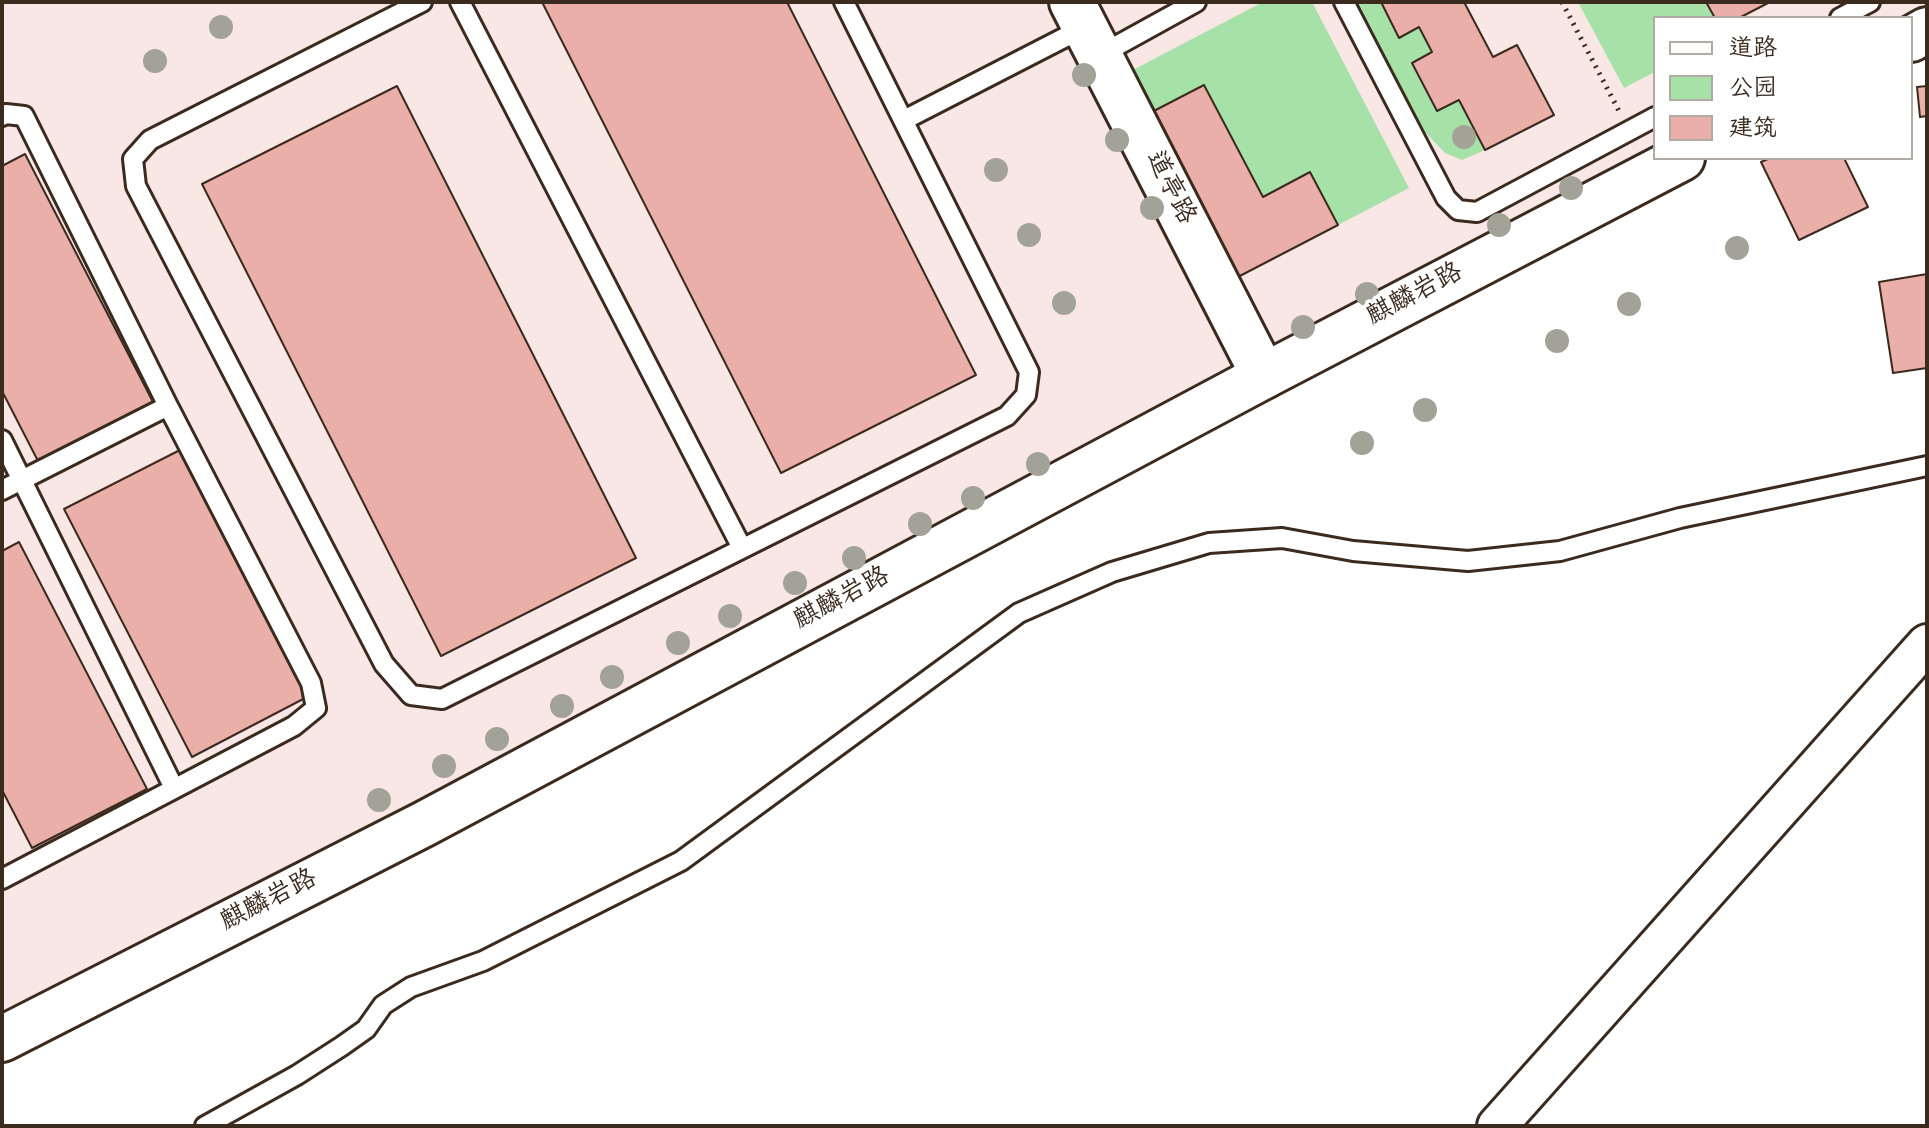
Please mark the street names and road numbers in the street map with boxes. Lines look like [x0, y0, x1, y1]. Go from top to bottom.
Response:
street label: 道亭路 [1136, 147, 1200, 231]
street label: 麒麟岩路 [1363, 259, 1469, 335]
street label: 麒麟岩路 [790, 563, 896, 639]
street label: 麒麟岩路 [217, 865, 323, 941]

